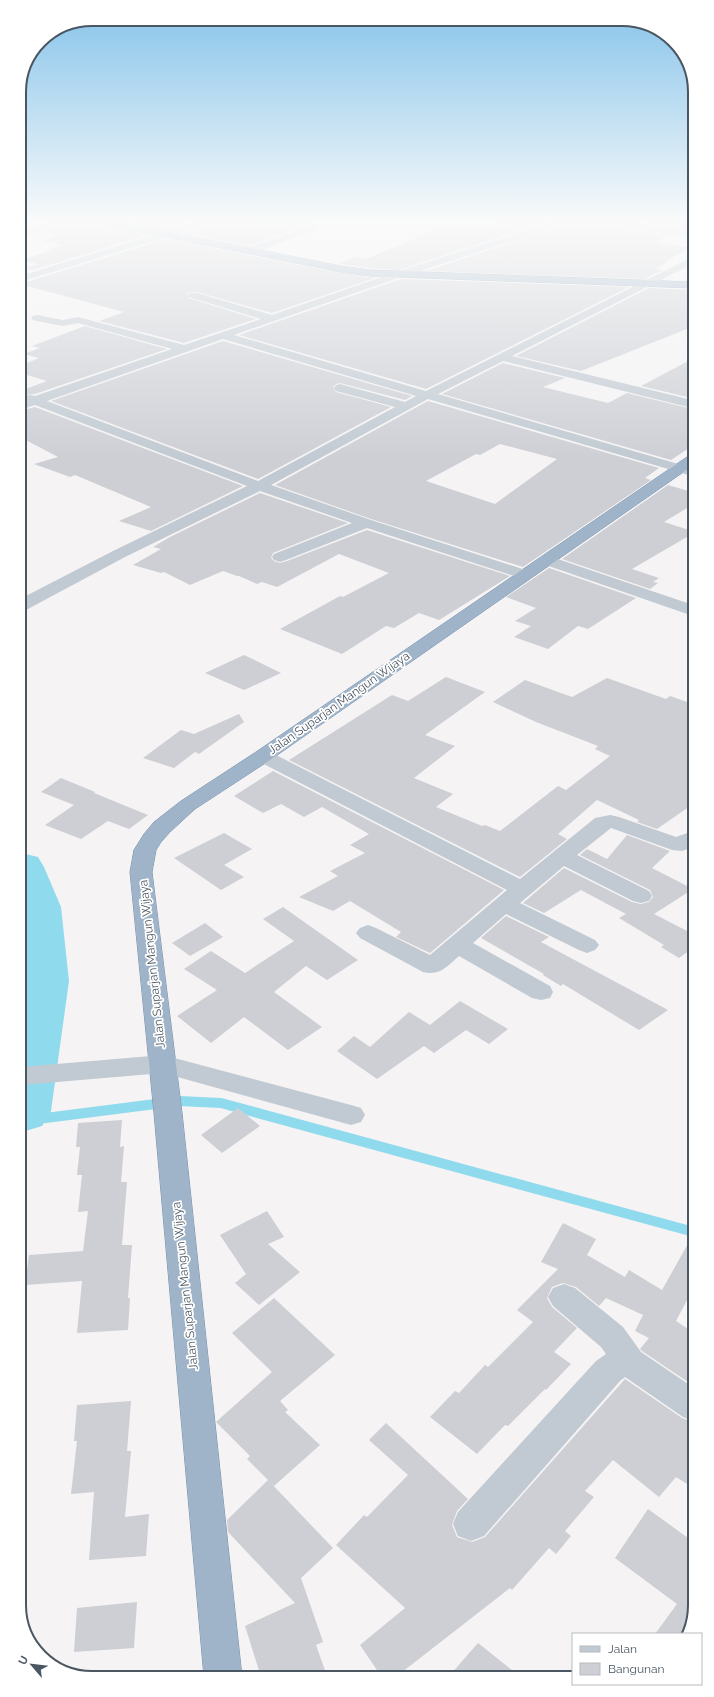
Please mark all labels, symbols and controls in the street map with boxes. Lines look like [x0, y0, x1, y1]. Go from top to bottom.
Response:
street label: Jalan Suparjan Mangun Wijaya [266, 649, 412, 757]
street label: Jalan Suparjan Mangun Wijaya [136, 879, 168, 1049]
street label: Jalan Suparjan Mangun Wijaya [169, 1201, 201, 1371]
legend [572, 1633, 702, 1685]
text: Jalan [608, 1642, 637, 1656]
north arrow [12, 1645, 52, 1685]
text: U [16, 1654, 31, 1667]
text: Bangunan [608, 1662, 665, 1676]

